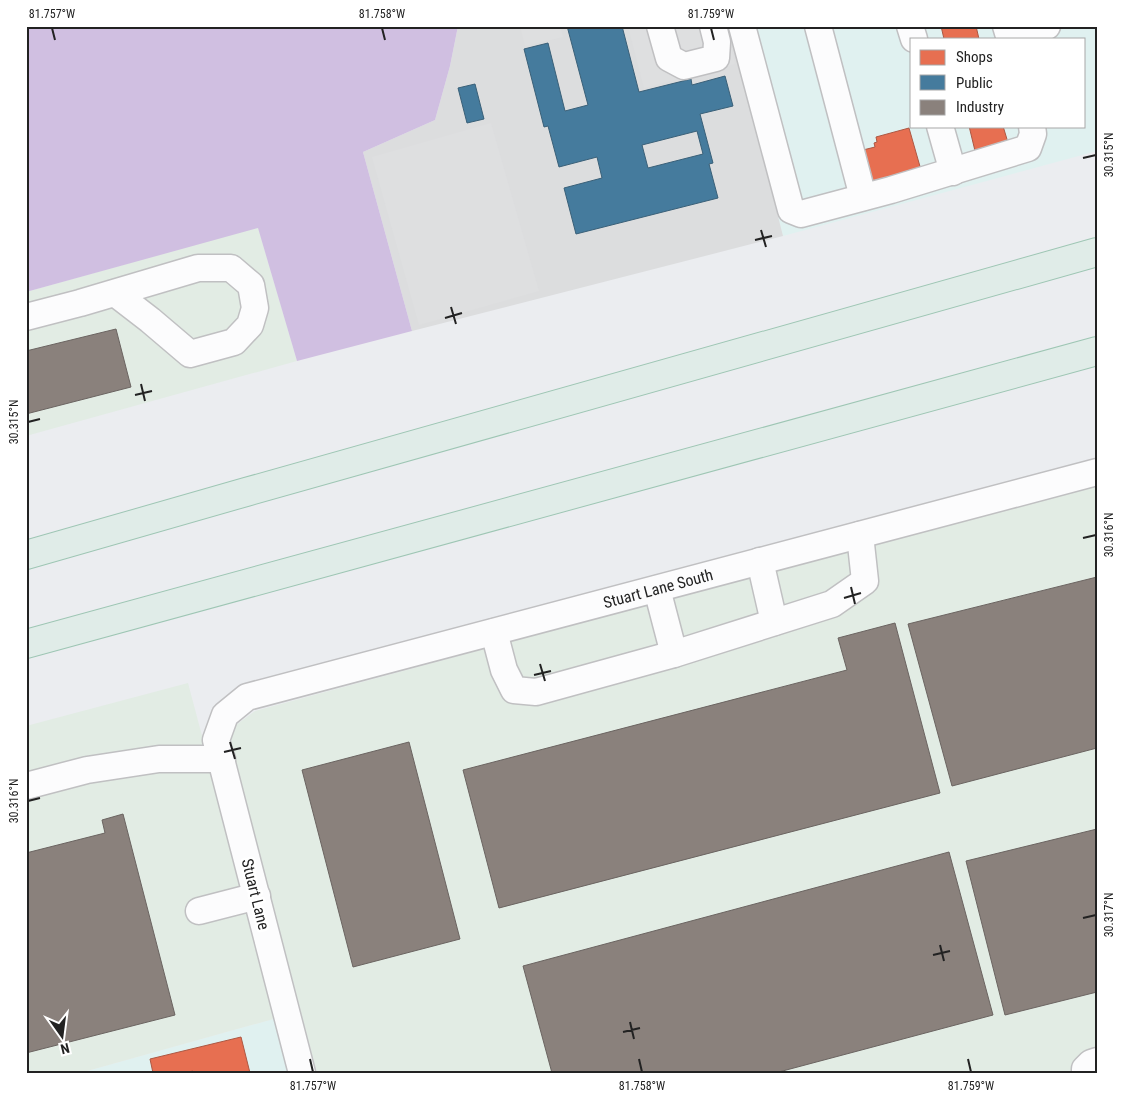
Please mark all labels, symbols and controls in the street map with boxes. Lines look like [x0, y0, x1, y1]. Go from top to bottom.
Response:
text: 81.757°W [29, 7, 75, 21]
text: 81.758°W [359, 7, 405, 21]
text: 81.759°W [688, 7, 734, 21]
legend [910, 38, 1086, 128]
text: Shops [956, 48, 993, 66]
text: Public [956, 74, 993, 92]
text: Industry [956, 98, 1004, 116]
text: 30.315°N [1102, 133, 1116, 177]
text: 30.315°N [7, 400, 21, 444]
text: 30.316°N [1102, 513, 1116, 557]
street label: Stuart Lane South [601, 565, 715, 612]
text: 30.316°N [7, 779, 21, 823]
street label: Stuart Lane [238, 857, 274, 932]
text: 30.317°N [1102, 893, 1116, 937]
north arrow [38, 1012, 88, 1062]
text: N [59, 1040, 71, 1057]
text: 81.757°W [290, 1079, 336, 1093]
text: 81.758°W [619, 1079, 665, 1093]
text: 81.759°W [948, 1079, 994, 1093]

